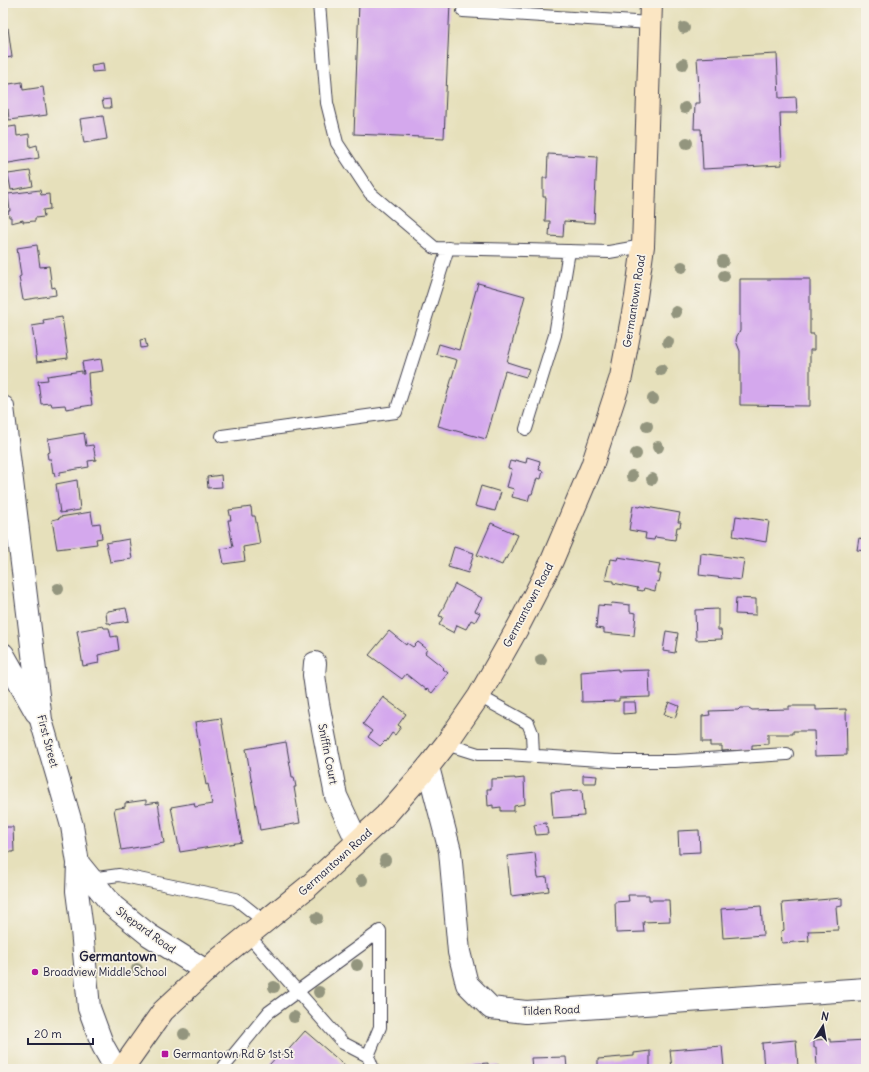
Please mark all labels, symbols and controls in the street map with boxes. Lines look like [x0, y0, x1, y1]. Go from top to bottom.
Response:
street label: Germantown Road [620, 253, 648, 348]
street label: Germantown Road [500, 560, 556, 650]
street label: First Street [34, 713, 62, 769]
street label: Sniffin Court [315, 722, 341, 786]
street label: Germantown Road [295, 825, 375, 899]
street label: Shepard Road [113, 904, 179, 957]
district label: Germantown [79, 948, 157, 965]
place label: Broadview Middle School [43, 965, 167, 979]
marker: Broadview Middle School [30, 967, 40, 977]
street label: Tilden Road [522, 1002, 581, 1018]
north arrow [803, 1006, 843, 1046]
text: N [820, 1009, 830, 1024]
scale bar [28, 1020, 93, 1046]
text: 20 m [34, 1026, 62, 1041]
place label: Germantown Rd & 1st St [173, 1047, 294, 1061]
marker: Germantown Rd & 1st St [160, 1049, 170, 1059]

